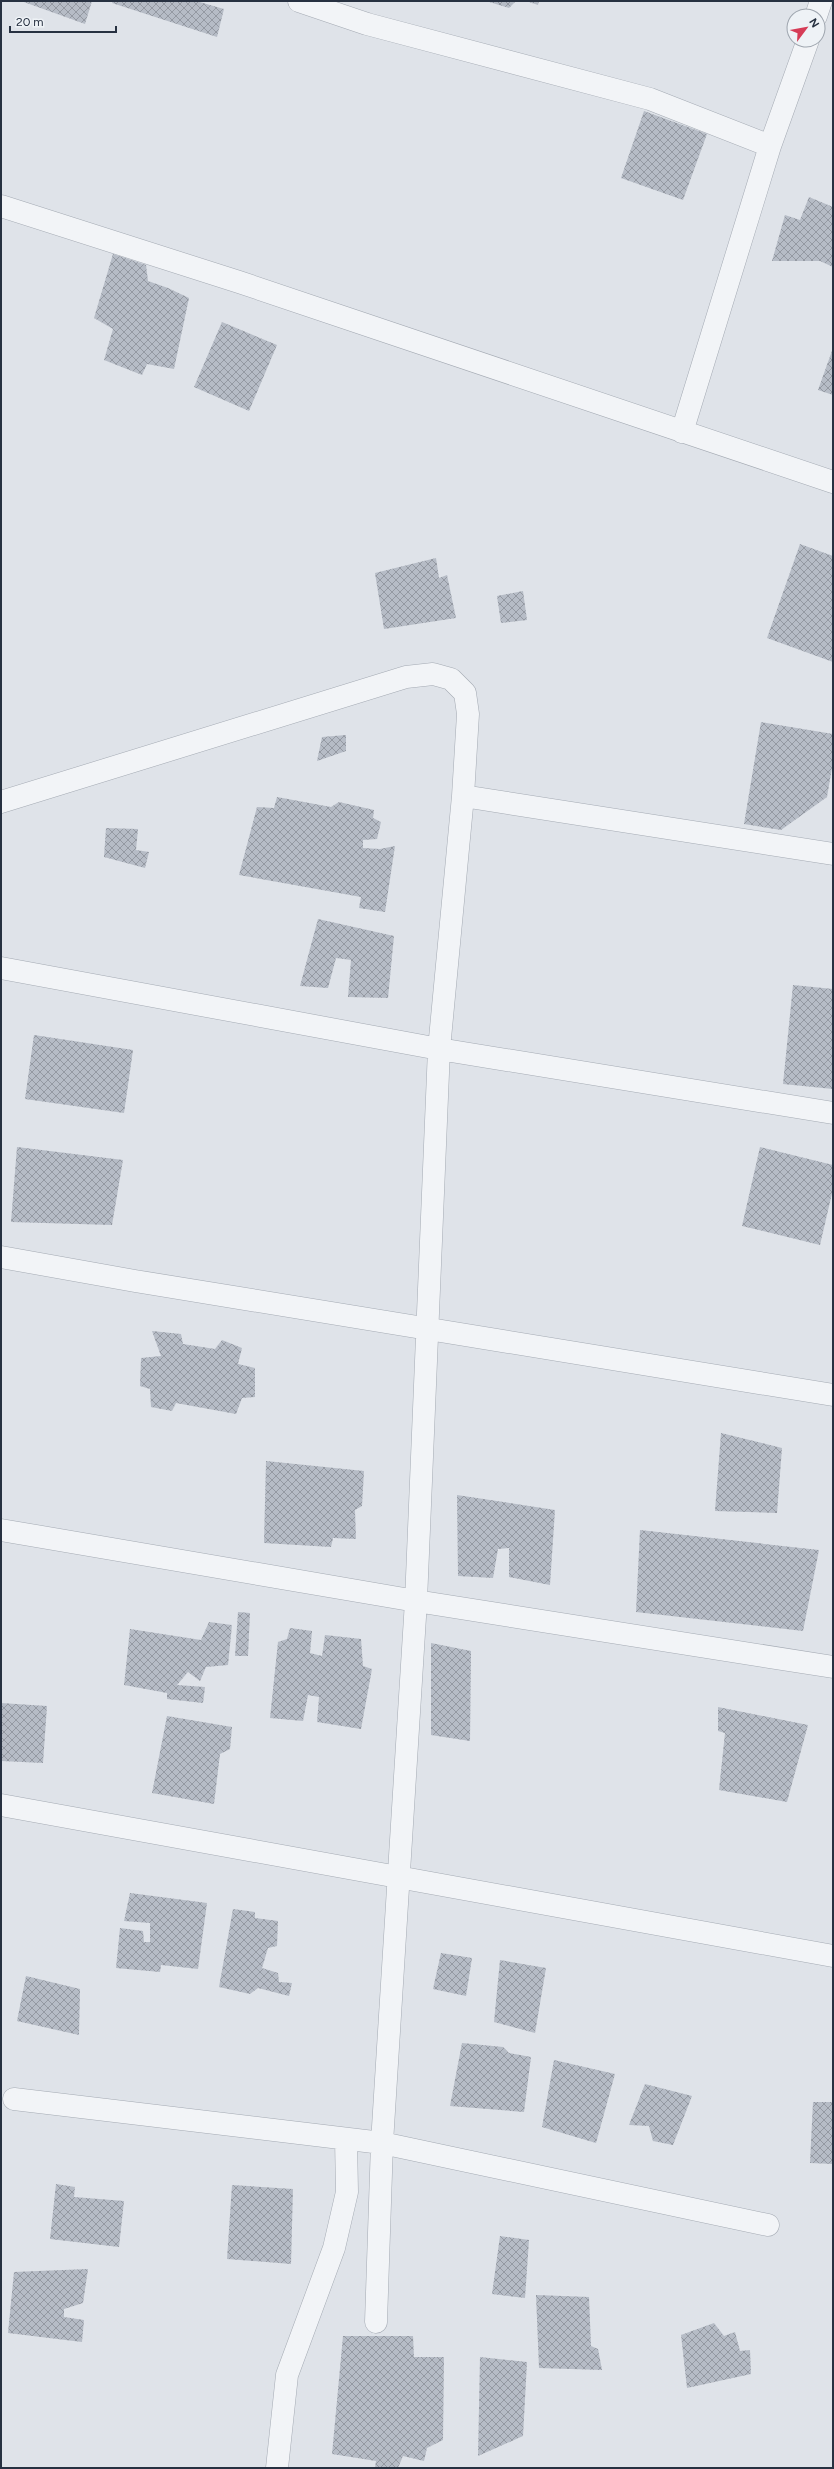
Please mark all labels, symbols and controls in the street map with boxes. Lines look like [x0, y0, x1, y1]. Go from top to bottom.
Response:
scale bar [10, 8, 116, 34]
north arrow [786, 8, 826, 48]
text: 20 m [16, 15, 44, 29]
text: N [806, 16, 822, 30]

